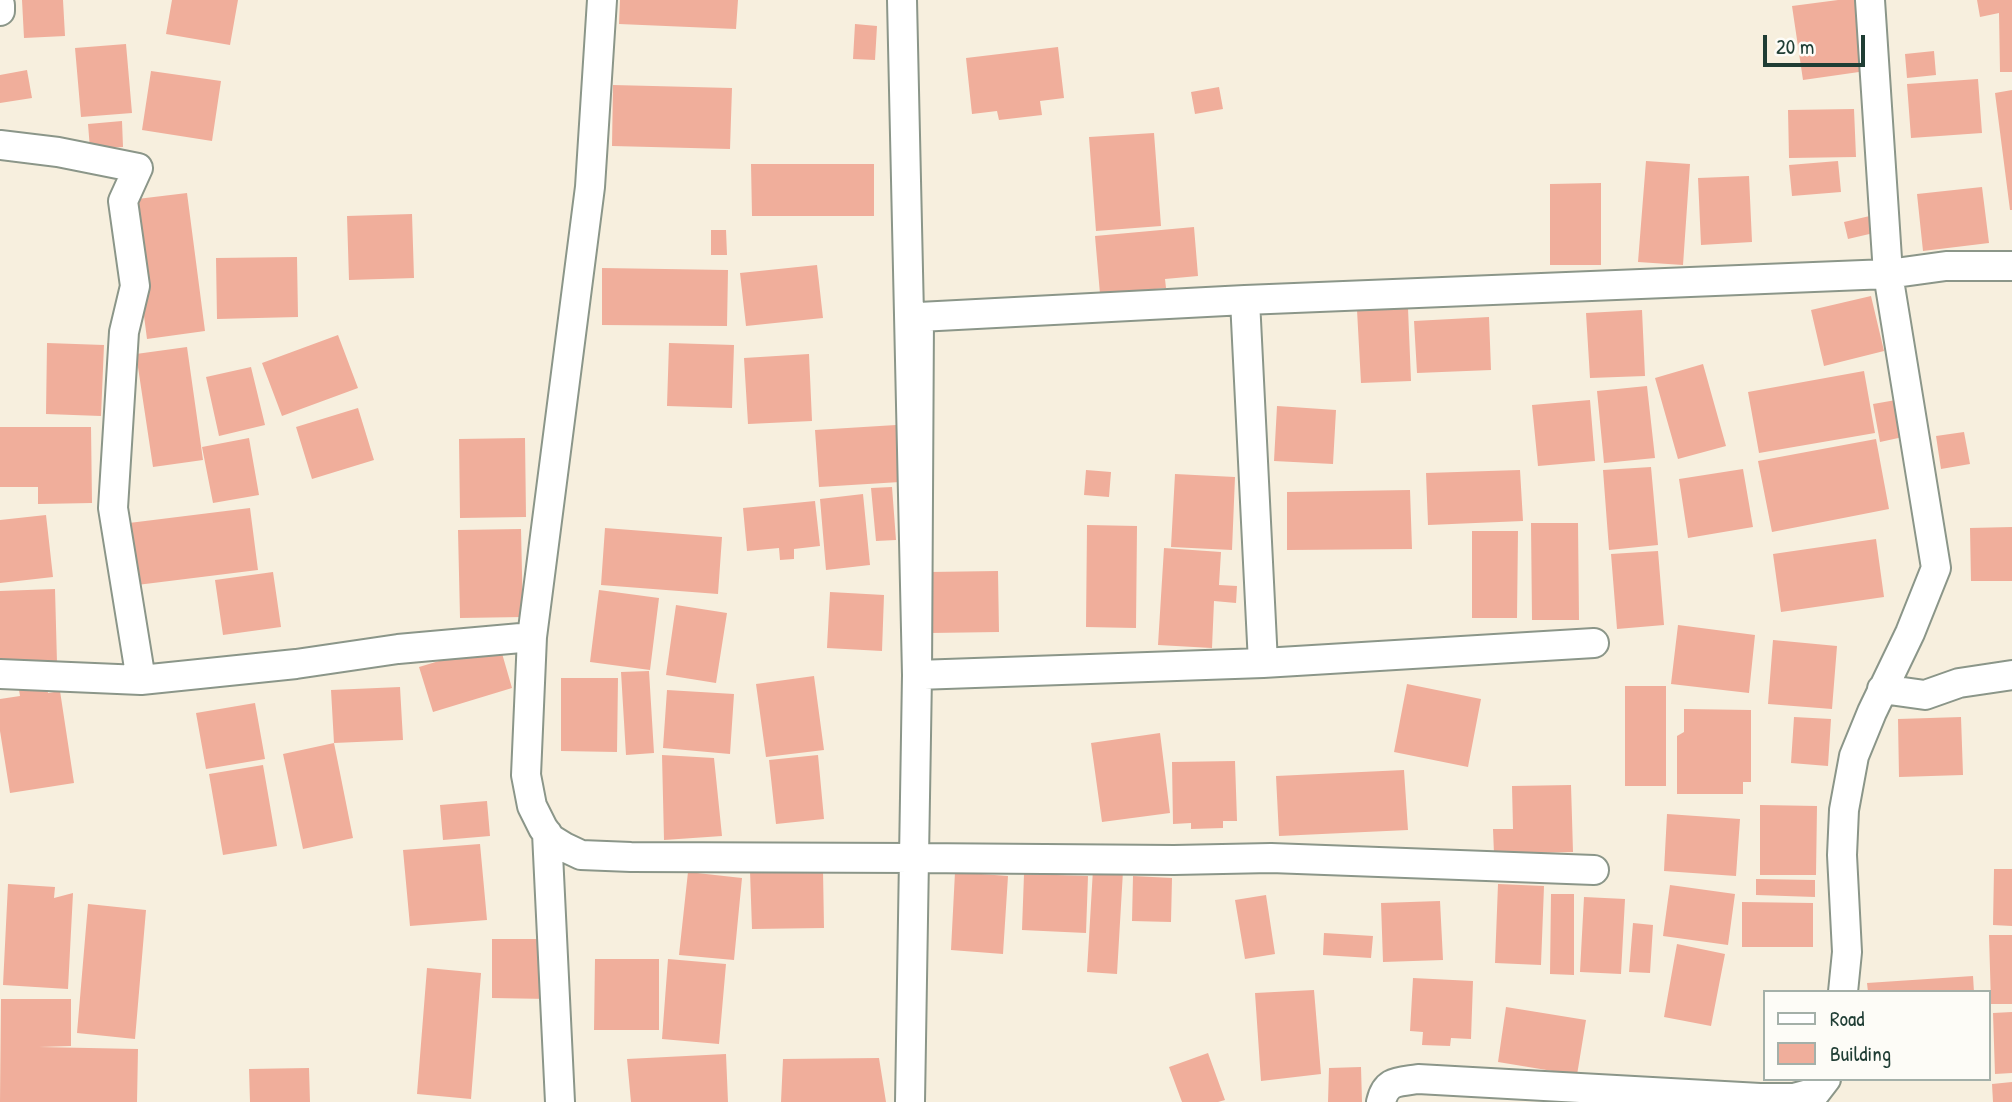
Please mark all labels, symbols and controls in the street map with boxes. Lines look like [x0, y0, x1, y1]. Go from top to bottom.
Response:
scale bar [1767, 21, 1868, 65]
text: 20 m [1776, 32, 1814, 61]
legend [1764, 990, 1991, 1081]
text: Road [1830, 1004, 1864, 1033]
text: Building [1830, 1039, 1891, 1068]

